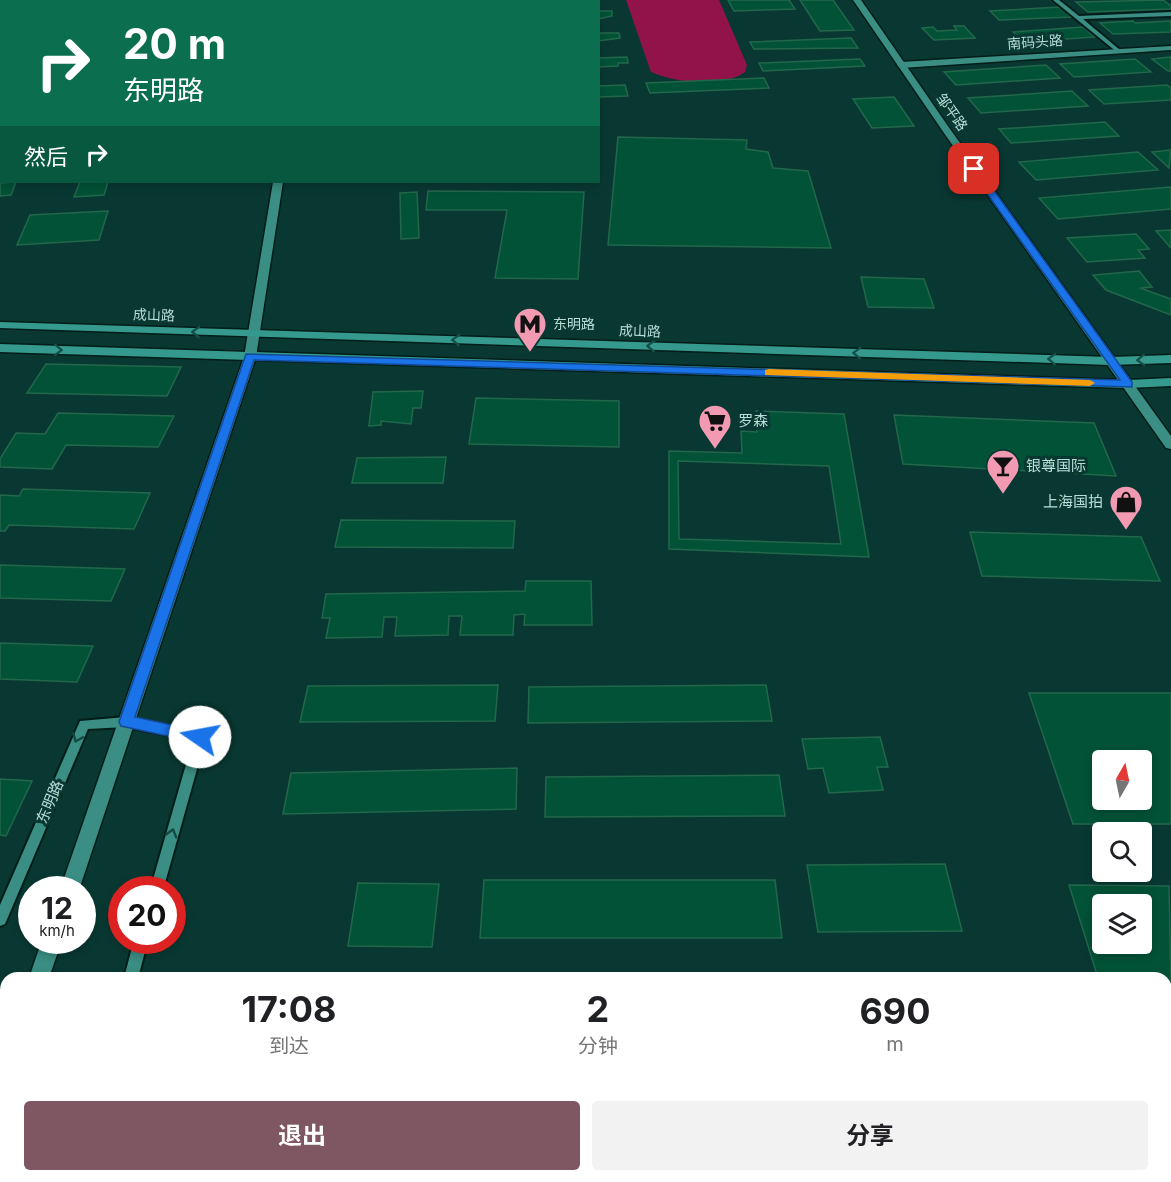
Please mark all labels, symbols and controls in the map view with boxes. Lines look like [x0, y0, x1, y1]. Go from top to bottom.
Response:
text: 20 m [123, 18, 226, 69]
icon: right [24, 24, 102, 102]
street label: 南码头路 [1006, 31, 1063, 52]
text: 东明路 [123, 74, 204, 107]
street label: 邹平路 [933, 90, 971, 134]
icon: right [80, 138, 113, 171]
pin [948, 143, 999, 194]
text: 然后 [24, 144, 68, 170]
icon: arrive [957, 152, 990, 185]
street label: 成山路 [133, 305, 175, 324]
metro station icon: 东明路 [512, 306, 548, 353]
place label: 东明路 [553, 315, 595, 332]
street label: 成山路 [619, 321, 661, 340]
one-way arrow [192, 326, 201, 338]
one-way arrow [452, 334, 461, 347]
one-way arrow [646, 340, 655, 352]
one-way arrow [54, 343, 63, 356]
one-way arrow [852, 346, 861, 359]
one-way arrow [1047, 353, 1056, 365]
one-way arrow [1136, 353, 1145, 366]
supermarket icon: 罗森 [697, 403, 733, 450]
place label: 罗森 [738, 411, 768, 430]
bar icon: 银尊国际 [985, 448, 1021, 495]
place label: 银尊国际 [1026, 456, 1086, 475]
shop icon: 上海国拍 [1108, 484, 1144, 531]
place label: 上海国拍 [1043, 492, 1103, 511]
position arrow [168, 705, 232, 769]
one-way arrow [72, 732, 84, 743]
north arrow [1092, 750, 1152, 810]
map controls [1092, 750, 1152, 954]
street label: 东明路 [32, 777, 67, 826]
button: search [1092, 822, 1152, 882]
one-way arrow [165, 828, 177, 839]
speed limit sign: 20 [108, 876, 186, 954]
text: 12 [41, 890, 73, 926]
button: layers [1092, 894, 1152, 954]
text: km/h [39, 921, 75, 940]
text: 17:08 [241, 987, 336, 1031]
text: 2 [587, 987, 609, 1031]
text: 690 [859, 989, 930, 1033]
text: m [886, 1032, 904, 1056]
text: 到达 [269, 1034, 309, 1058]
text: 分钟 [578, 1034, 618, 1058]
button: 退出 [24, 1101, 580, 1170]
button: 分享 [592, 1101, 1148, 1170]

